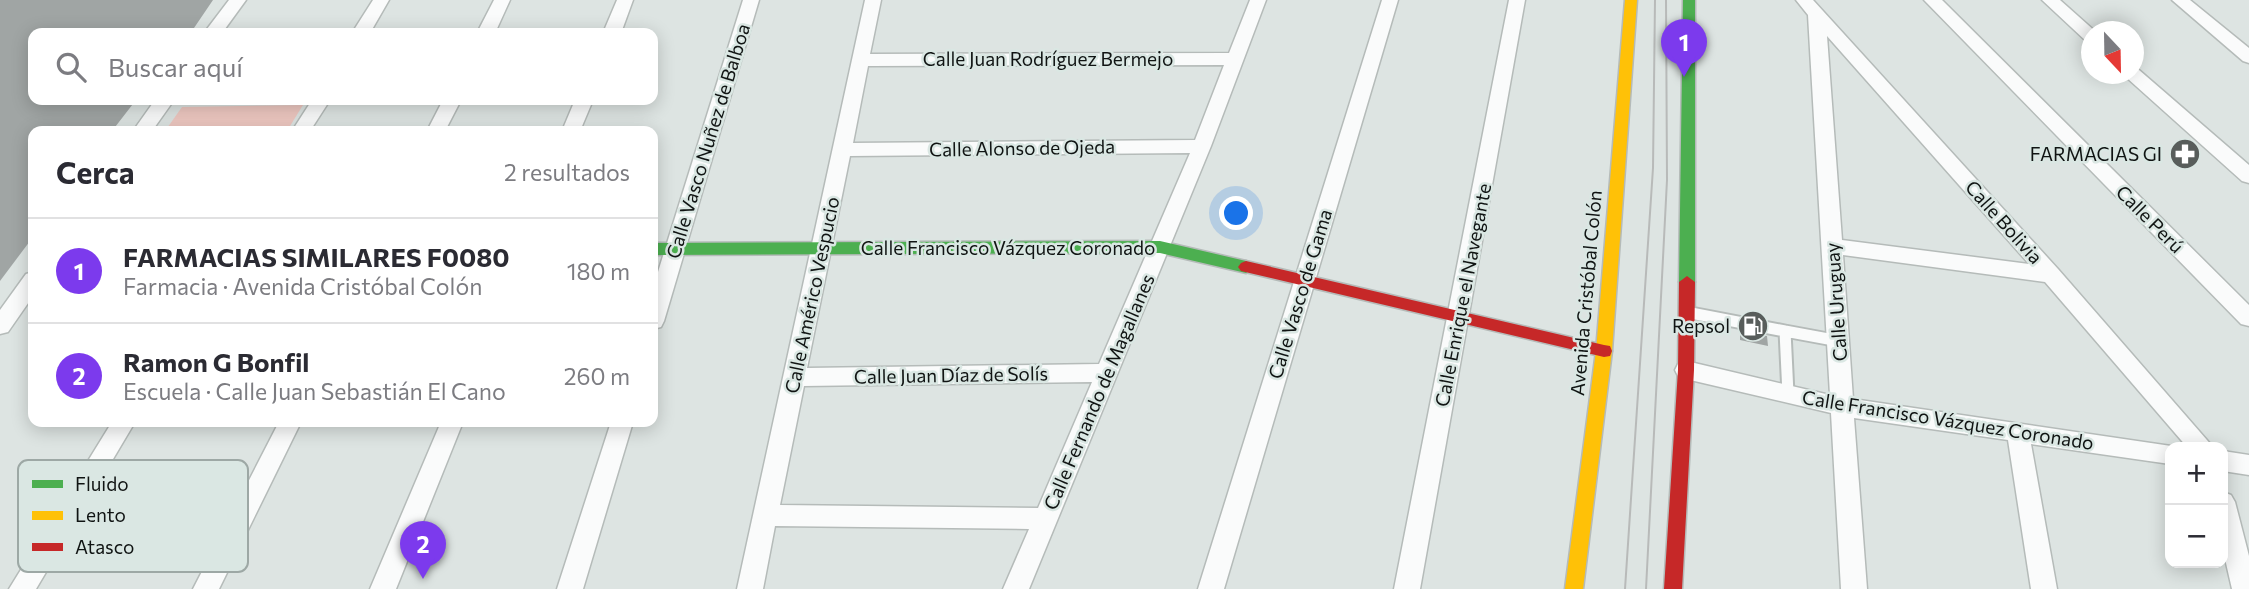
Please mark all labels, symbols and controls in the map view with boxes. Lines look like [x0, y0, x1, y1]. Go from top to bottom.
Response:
pin: 1 [1661, 19, 1707, 77]
street label: Calle Vasco Nuñez de Balboa [661, 21, 754, 261]
north arrow [2081, 21, 2144, 84]
search box [28, 28, 658, 105]
street label: Calle Juan Rodríguez Bermejo [923, 47, 1173, 70]
icon: search [52, 48, 90, 86]
text: Buscar aquí [108, 51, 243, 82]
street label: Calle Alonso de Ojeda [929, 134, 1115, 161]
pharmacy icon: FARMACIAS GI [2168, 137, 2202, 171]
place label: FARMACIAS GI [2030, 142, 2162, 165]
text: Cerca [56, 153, 135, 190]
text: 2 resultados [504, 158, 630, 186]
street label: Calle Bolivia [1961, 175, 2048, 268]
street label: Calle Perú [2112, 180, 2189, 257]
street label: Calle Enrique el Navegante [1430, 181, 1495, 408]
street label: Avenida Cristóbal Colón [1565, 189, 1606, 397]
street label: Calle Américo Vespucio [779, 194, 844, 395]
your location [1219, 196, 1253, 230]
street label: Calle Vasco de Gama [1263, 206, 1336, 382]
street label: Calle Francisco Vázquez Coronado [861, 236, 1155, 259]
text: FARMACIAS SIMILARES F0080 [123, 241, 510, 272]
street label: Calle Uruguay [1820, 242, 1851, 362]
text: 1 [74, 257, 84, 285]
text: 180 m [567, 257, 630, 285]
street label: Calle Fernando de Magallanes [1038, 270, 1159, 513]
text: Farmacia · Avenida Cristóbal Colón [123, 272, 482, 300]
fuel station icon: Repsol [1736, 309, 1770, 343]
place label: Repsol [1672, 314, 1730, 337]
text: Ramon G Bonfil [123, 346, 309, 377]
street label: Calle Juan Díaz de Solís [854, 361, 1048, 388]
text: 2 [72, 362, 86, 390]
text: 260 m [564, 362, 630, 390]
text: Escuela · Calle Juan Sebastián El Cano [123, 377, 506, 405]
street label: Calle Francisco Vázquez Coronado [1801, 385, 2095, 454]
map controls [2165, 442, 2228, 568]
button: + [2165, 442, 2228, 505]
legend [18, 460, 248, 572]
text: Fluido [75, 472, 129, 495]
text: Lento [75, 503, 126, 526]
button: − [2165, 505, 2228, 568]
pin: 2 [400, 521, 446, 579]
text: Atasco [75, 535, 134, 558]

